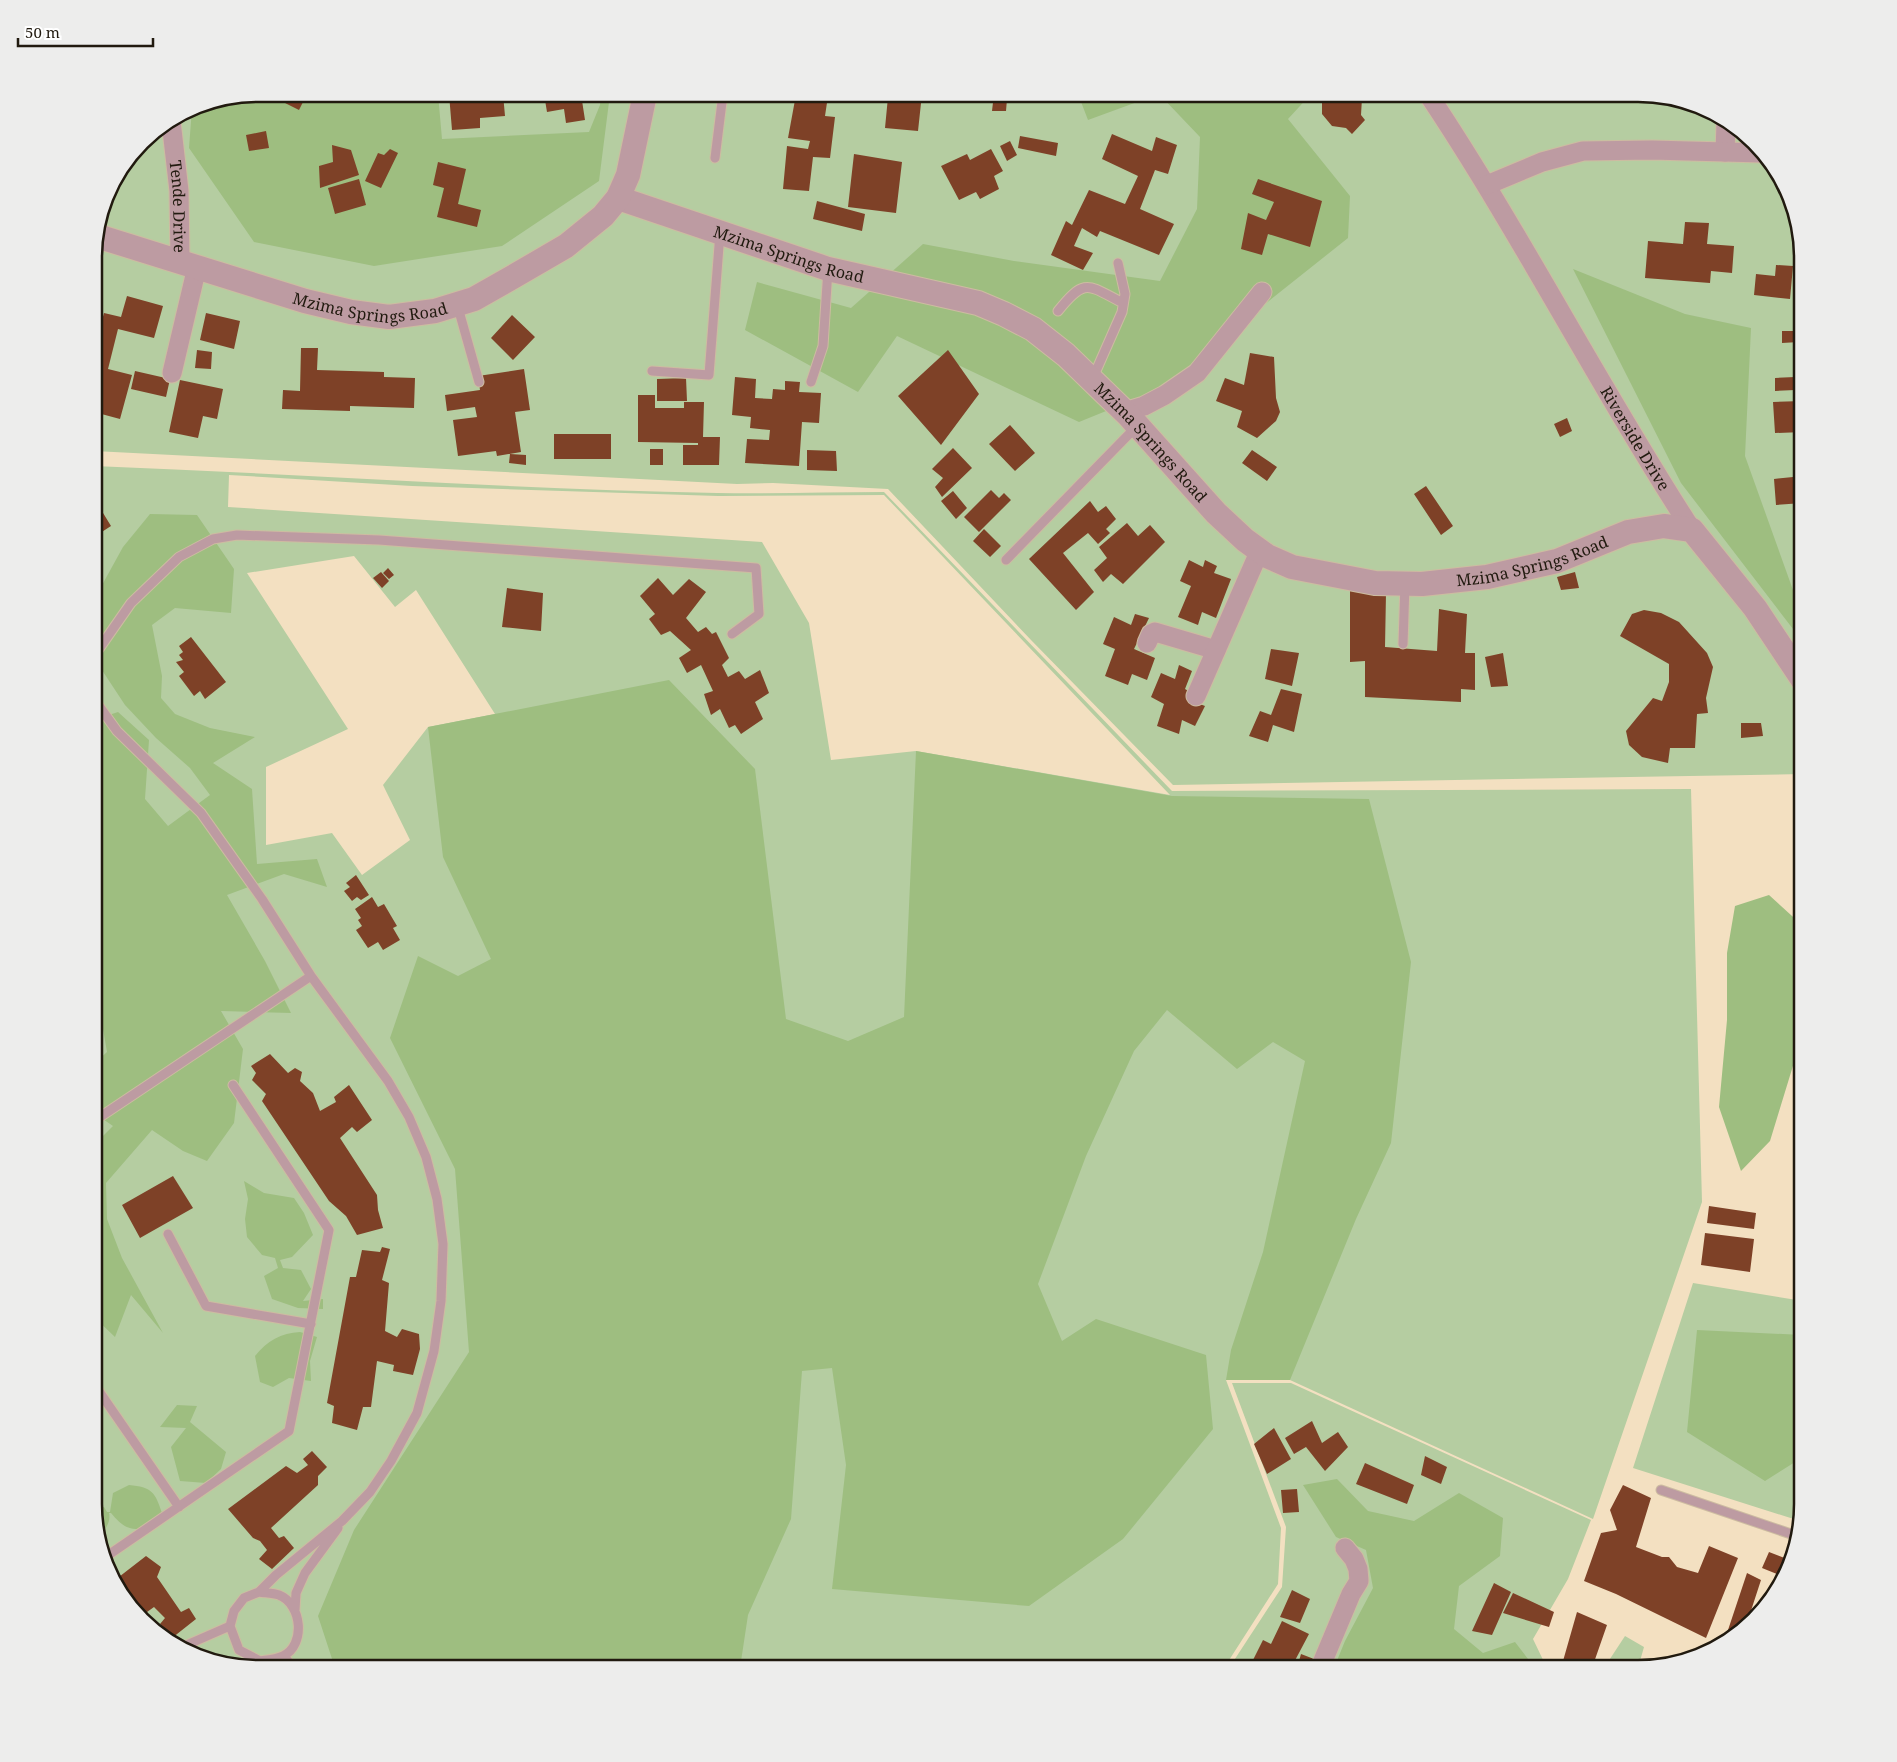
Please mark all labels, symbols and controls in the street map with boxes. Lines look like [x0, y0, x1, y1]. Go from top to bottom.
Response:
scale bar [18, 15, 152, 47]
text: 50 m [25, 22, 60, 42]
street label: Tende Drive [165, 159, 191, 253]
street label: Mzima Springs Road [711, 220, 866, 288]
street label: Mzima Springs Road [290, 287, 450, 328]
street label: Mzima Springs Road [1089, 377, 1212, 507]
street label: Riverside Drive [1595, 382, 1675, 495]
street label: Mzima Springs Road [1455, 530, 1611, 591]

